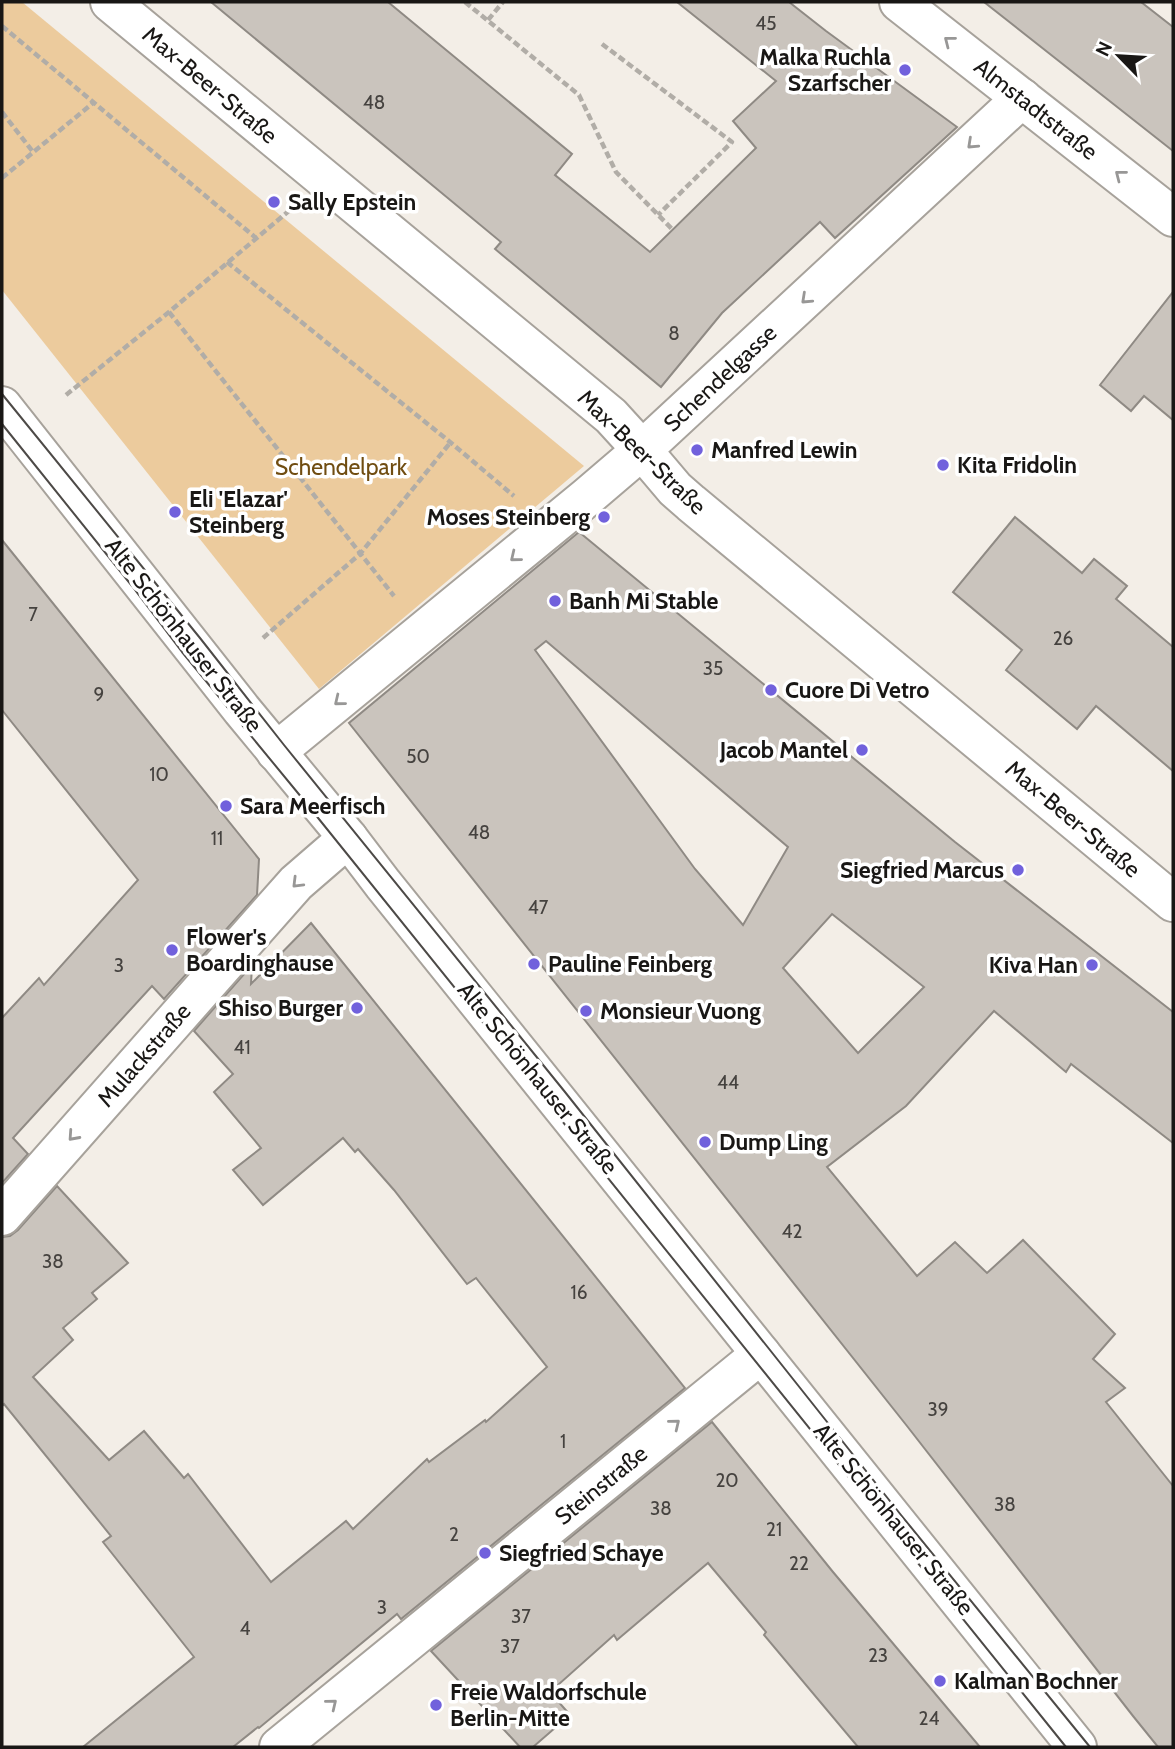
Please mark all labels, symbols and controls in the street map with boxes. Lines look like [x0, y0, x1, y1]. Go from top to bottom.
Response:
house number: 45 [755, 12, 777, 35]
street label: Max-Beer-Straße [137, 20, 283, 150]
north arrow [1084, 21, 1154, 91]
one-way arrow [944, 36, 957, 49]
text: N [1091, 38, 1117, 60]
place label: Malka Ruchla Szarfscher [759, 43, 892, 97]
street label: Almstadtstraße [969, 52, 1103, 166]
marker: Malka Ruchla Szarfscher [897, 62, 913, 78]
house number: 48 [363, 91, 385, 114]
one-way arrow [967, 136, 980, 149]
one-way arrow [1115, 170, 1127, 183]
place label: Sally Epstein [288, 188, 416, 216]
marker: Sally Epstein [266, 194, 282, 210]
one-way arrow [801, 291, 814, 304]
street label: Schendelgasse [658, 318, 782, 437]
house number: 8 [668, 322, 680, 345]
street label: Max-Beer-Straße [572, 384, 712, 520]
place label: Manfred Lewin [711, 436, 858, 464]
marker: Manfred Lewin [689, 442, 705, 458]
place label: Kita Fridolin [957, 451, 1077, 479]
park label: Schendelpark [275, 453, 408, 481]
marker: Kita Fridolin [935, 457, 951, 473]
place label: Eli 'Elazar' Steinberg [189, 485, 288, 539]
place label: Moses Steinberg [427, 503, 590, 531]
marker: Eli 'Elazar' Steinberg [167, 504, 183, 520]
marker: Moses Steinberg [596, 509, 612, 525]
street label: Alte Schönhauser Straße [99, 532, 269, 738]
one-way arrow [510, 548, 522, 561]
place label: Banh Mi Stable [569, 587, 719, 615]
marker: Banh Mi Stable [547, 593, 563, 609]
house number: 7 [28, 603, 38, 626]
house number: 26 [1053, 627, 1073, 650]
house number: 35 [703, 657, 723, 680]
place label: Cuore Di Vetro [785, 676, 929, 704]
marker: Cuore Di Vetro [763, 682, 779, 698]
house number: 9 [94, 683, 104, 706]
one-way arrow [334, 692, 346, 705]
place label: Jacob Mantel [719, 736, 848, 764]
marker: Jacob Mantel [854, 742, 870, 758]
house number: 50 [406, 745, 430, 768]
street label: Max-Beer-Straße [1000, 754, 1146, 884]
house number: 10 [149, 763, 169, 786]
place label: Sara Meerfisch [240, 792, 386, 820]
marker: Sara Meerfisch [218, 798, 234, 814]
house number: 48 [468, 821, 490, 844]
house number: 11 [211, 827, 223, 850]
place label: Siegfried Marcus [840, 856, 1004, 884]
marker: Siegfried Marcus [1010, 862, 1026, 878]
one-way arrow [292, 875, 305, 888]
house number: 47 [528, 896, 549, 919]
place label: Flower's Boardinghause [186, 923, 334, 977]
marker: Flower's Boardinghause [164, 942, 180, 958]
place label: Pauline Feinberg [548, 950, 713, 978]
place label: Kiva Han [989, 951, 1078, 979]
house number: 3 [114, 954, 124, 977]
marker: Pauline Feinberg [526, 956, 542, 972]
marker: Kiva Han [1084, 957, 1100, 973]
street label: Alte Schönhauser Straße [452, 976, 624, 1180]
place label: Shiso Burger [218, 994, 343, 1022]
street label: Mulackstraße [91, 997, 197, 1112]
place label: Monsieur Vuong [600, 997, 761, 1025]
marker: Shiso Burger [349, 1000, 365, 1016]
marker: Monsieur Vuong [578, 1003, 594, 1019]
house number: 41 [233, 1036, 251, 1059]
house number: 44 [717, 1071, 739, 1094]
one-way arrow [69, 1128, 81, 1141]
place label: Dump Ling [719, 1128, 828, 1156]
marker: Dump Ling [697, 1134, 713, 1150]
house number: 42 [782, 1220, 802, 1243]
house number: 38 [42, 1250, 64, 1273]
house number: 16 [571, 1281, 588, 1304]
house number: 39 [927, 1398, 949, 1421]
street label: Alte Schönhauser Straße [808, 1417, 980, 1621]
one-way arrow [668, 1420, 680, 1433]
house number: 1 [560, 1430, 566, 1453]
street label: Steinstraße [549, 1439, 653, 1531]
house number: 20 [715, 1469, 739, 1492]
house number: 38 [994, 1493, 1016, 1516]
house number: 38 [650, 1497, 672, 1520]
house number: 21 [766, 1518, 782, 1541]
house number: 2 [449, 1523, 459, 1546]
place label: Siegfried Schaye [499, 1539, 664, 1567]
marker: Siegfried Schaye [477, 1545, 493, 1561]
house number: 22 [789, 1552, 809, 1575]
house number: 3 [377, 1596, 387, 1619]
house number: 37 [511, 1605, 531, 1628]
house number: 4 [240, 1617, 251, 1640]
house number: 37 [500, 1635, 520, 1658]
house number: 23 [868, 1644, 888, 1667]
place label: Kalman Bochner [954, 1667, 1118, 1695]
marker: Kalman Bochner [932, 1673, 948, 1689]
place label: Freie Waldorfschule Berlin-Mitte [450, 1678, 647, 1732]
marker: Freie Waldorfschule Berlin-Mitte [428, 1697, 444, 1713]
one-way arrow [323, 1700, 336, 1712]
house number: 24 [919, 1707, 939, 1730]

